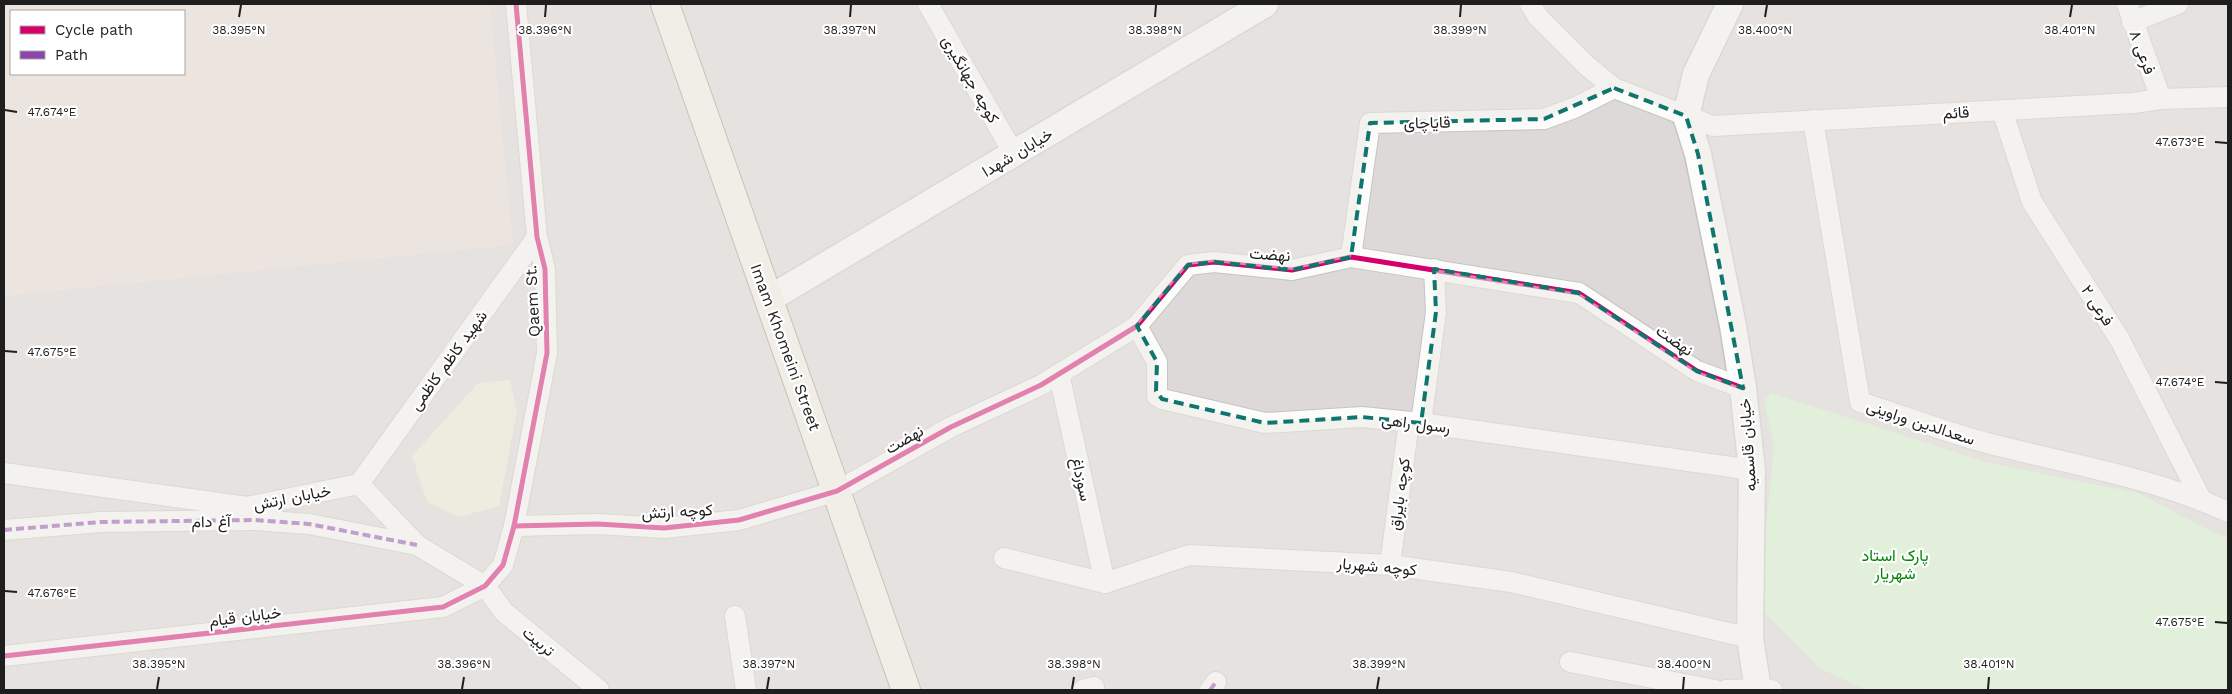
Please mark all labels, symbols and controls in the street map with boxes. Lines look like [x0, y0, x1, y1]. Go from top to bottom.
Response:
legend [10, 10, 185, 75]
text: Cycle path [55, 21, 133, 39]
text: 38.395°N [212, 23, 266, 37]
text: 38.396°N [518, 23, 572, 37]
text: 38.397°N [824, 23, 876, 37]
text: 38.398°N [1128, 23, 1182, 37]
text: 38.399°N [1433, 23, 1487, 37]
text: 38.400°N [1738, 23, 1792, 37]
text: 38.401°N [2044, 23, 2096, 37]
street label: فرعی ۸ [2125, 27, 2160, 77]
street label: کوچه جهانگیری [936, 32, 1003, 127]
text: Path [55, 46, 88, 64]
street label: قائم [1942, 102, 1970, 124]
text: 47.674°E [28, 105, 77, 119]
street label: قایاچای [1403, 113, 1451, 134]
street label: خیابان شهدا [979, 124, 1057, 182]
text: 47.673°E [2155, 135, 2205, 149]
street label: نهضت [1249, 244, 1291, 266]
street label: Imam Khomeini Street [746, 261, 825, 433]
street label: Qaem St. [521, 264, 544, 338]
street label: فرعی ۲ [2077, 281, 2118, 330]
street label: شهید کاظم کاظمی [406, 307, 492, 415]
street label: نهضت [1652, 321, 1697, 361]
text: 47.675°E [27, 345, 77, 359]
text: 47.674°E [2156, 375, 2205, 389]
street label: سعدالدین وراوینی [1864, 396, 1977, 450]
street label: خیابان قاسمیه [1735, 397, 1760, 492]
street label: رسول راهی [1380, 410, 1451, 438]
street label: نهضت [882, 421, 927, 459]
street label: سوزداغ [1065, 455, 1096, 503]
street label: کوچه بایراق [1385, 457, 1416, 532]
street label: خیابان ارتش [252, 481, 333, 515]
street label: کوچه ارتش [641, 500, 713, 525]
street label: آغ دام [191, 512, 232, 533]
park label: پارک استاد شهریار [1862, 546, 1928, 584]
street label: کوچه شهریار [1335, 553, 1418, 581]
text: 47.676°E [27, 586, 77, 600]
street label: خیابان قیام [208, 603, 283, 631]
text: 47.675°E [2155, 615, 2205, 629]
street label: تربیت [518, 623, 559, 661]
text: 38.395°N [132, 657, 186, 671]
text: 38.396°N [437, 657, 491, 671]
text: 38.397°N [743, 657, 795, 671]
text: 38.398°N [1047, 657, 1101, 671]
text: 38.399°N [1352, 657, 1406, 671]
text: 38.400°N [1657, 657, 1711, 671]
text: 38.401°N [1963, 657, 2015, 671]

